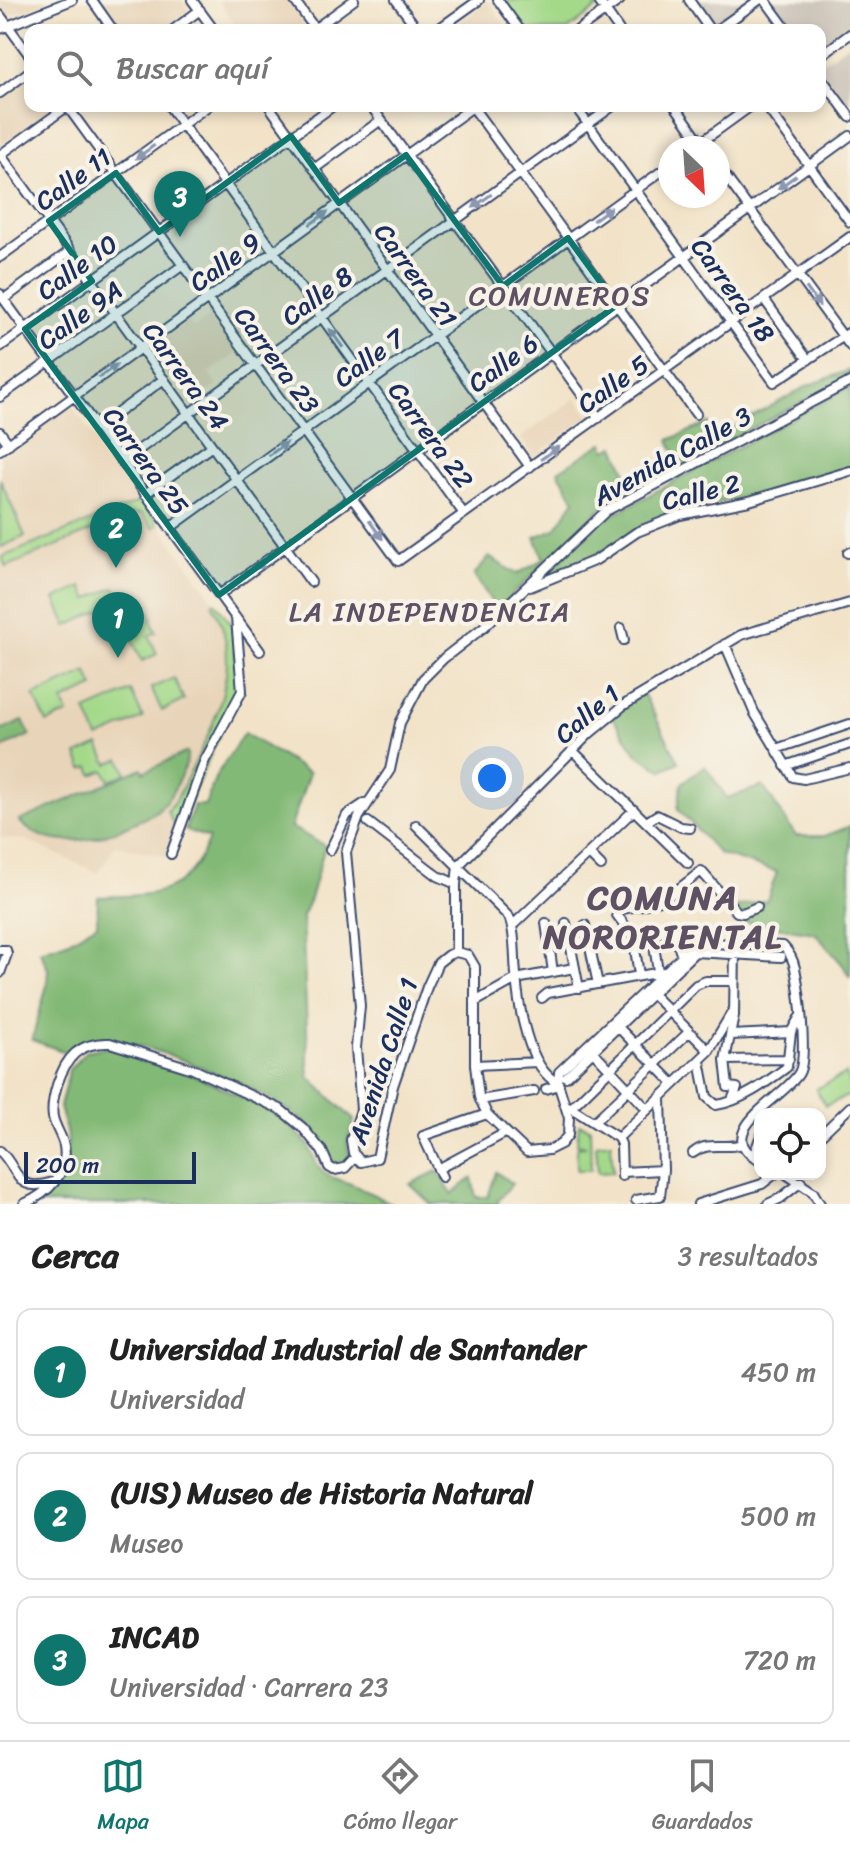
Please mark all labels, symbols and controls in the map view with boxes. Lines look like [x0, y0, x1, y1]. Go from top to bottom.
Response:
search box [24, 24, 826, 112]
text: Buscar aquí [116, 41, 269, 95]
icon: search [52, 46, 96, 90]
street label: Calle 11 [24, 135, 122, 223]
north arrow [658, 136, 730, 208]
one-way arrow [134, 144, 155, 159]
pin: 3 [154, 171, 206, 237]
one-way arrow [776, 174, 798, 190]
one-way arrow [471, 193, 492, 208]
one-way arrow [591, 206, 613, 222]
one-way arrow [308, 211, 329, 227]
street label: Carrera 21 [362, 213, 470, 337]
street label: Calle 9 [179, 220, 271, 304]
street label: Calle 10 [26, 221, 128, 313]
street label: Carrera 18 [679, 227, 787, 353]
street label: Calle 8 [271, 254, 363, 338]
street label: Calle 9A [27, 268, 133, 362]
district label: COMUNEROS [469, 271, 651, 320]
one-way arrow [805, 286, 820, 307]
street label: Carrera 23 [222, 296, 332, 424]
street label: Carrera 24 [130, 312, 242, 440]
street label: Calle 7 [323, 315, 416, 400]
street label: Calle 6 [458, 321, 548, 405]
one-way arrow [329, 327, 344, 348]
one-way arrow [566, 327, 587, 342]
street label: Calle 5 [567, 342, 659, 426]
one-way arrow [98, 364, 119, 379]
street label: Carrera 22 [376, 371, 486, 499]
street label: Avenida Calle 3 [583, 393, 760, 519]
street label: Carrera 25 [91, 397, 202, 525]
one-way arrow [268, 442, 289, 457]
one-way arrow [540, 446, 561, 461]
street label: Calle 2 [657, 460, 745, 524]
pin: 2 [90, 502, 142, 568]
one-way arrow [367, 520, 383, 541]
one-way arrow [253, 554, 274, 569]
district label: LA INDEPENDENCIA [289, 587, 571, 636]
pin: 1 [92, 592, 144, 658]
street label: Calle 1 [543, 672, 631, 756]
your location [472, 758, 512, 798]
district label: COMUNA NORORIENTAL [542, 868, 783, 967]
street label: Avenida Calle 1 [334, 972, 432, 1151]
map controls [754, 1108, 826, 1180]
button: locate [754, 1108, 826, 1180]
text: 200 m [36, 1146, 99, 1185]
scale bar [24, 1148, 196, 1184]
text: Cerca [32, 1226, 119, 1286]
text: 3 resultados [678, 1233, 818, 1279]
text: Universidad Industrial de Santander [110, 1322, 586, 1376]
text: 1 [54, 1349, 66, 1395]
text: 450 m [741, 1349, 816, 1395]
text: Universidad [110, 1376, 244, 1422]
text: (UIS) Museo de Historia Natural [110, 1466, 533, 1520]
text: 2 [52, 1493, 68, 1539]
text: 500 m [741, 1493, 816, 1539]
text: Museo [110, 1520, 183, 1566]
text: INCAD [110, 1610, 199, 1664]
text: 3 [53, 1637, 67, 1683]
text: 720 m [743, 1637, 816, 1683]
text: Universidad · Carrera 23 [110, 1664, 388, 1710]
tab: Mapa [97, 1754, 149, 1841]
tab: Cómo llegar [343, 1754, 457, 1841]
tab: Guardados [652, 1754, 753, 1841]

